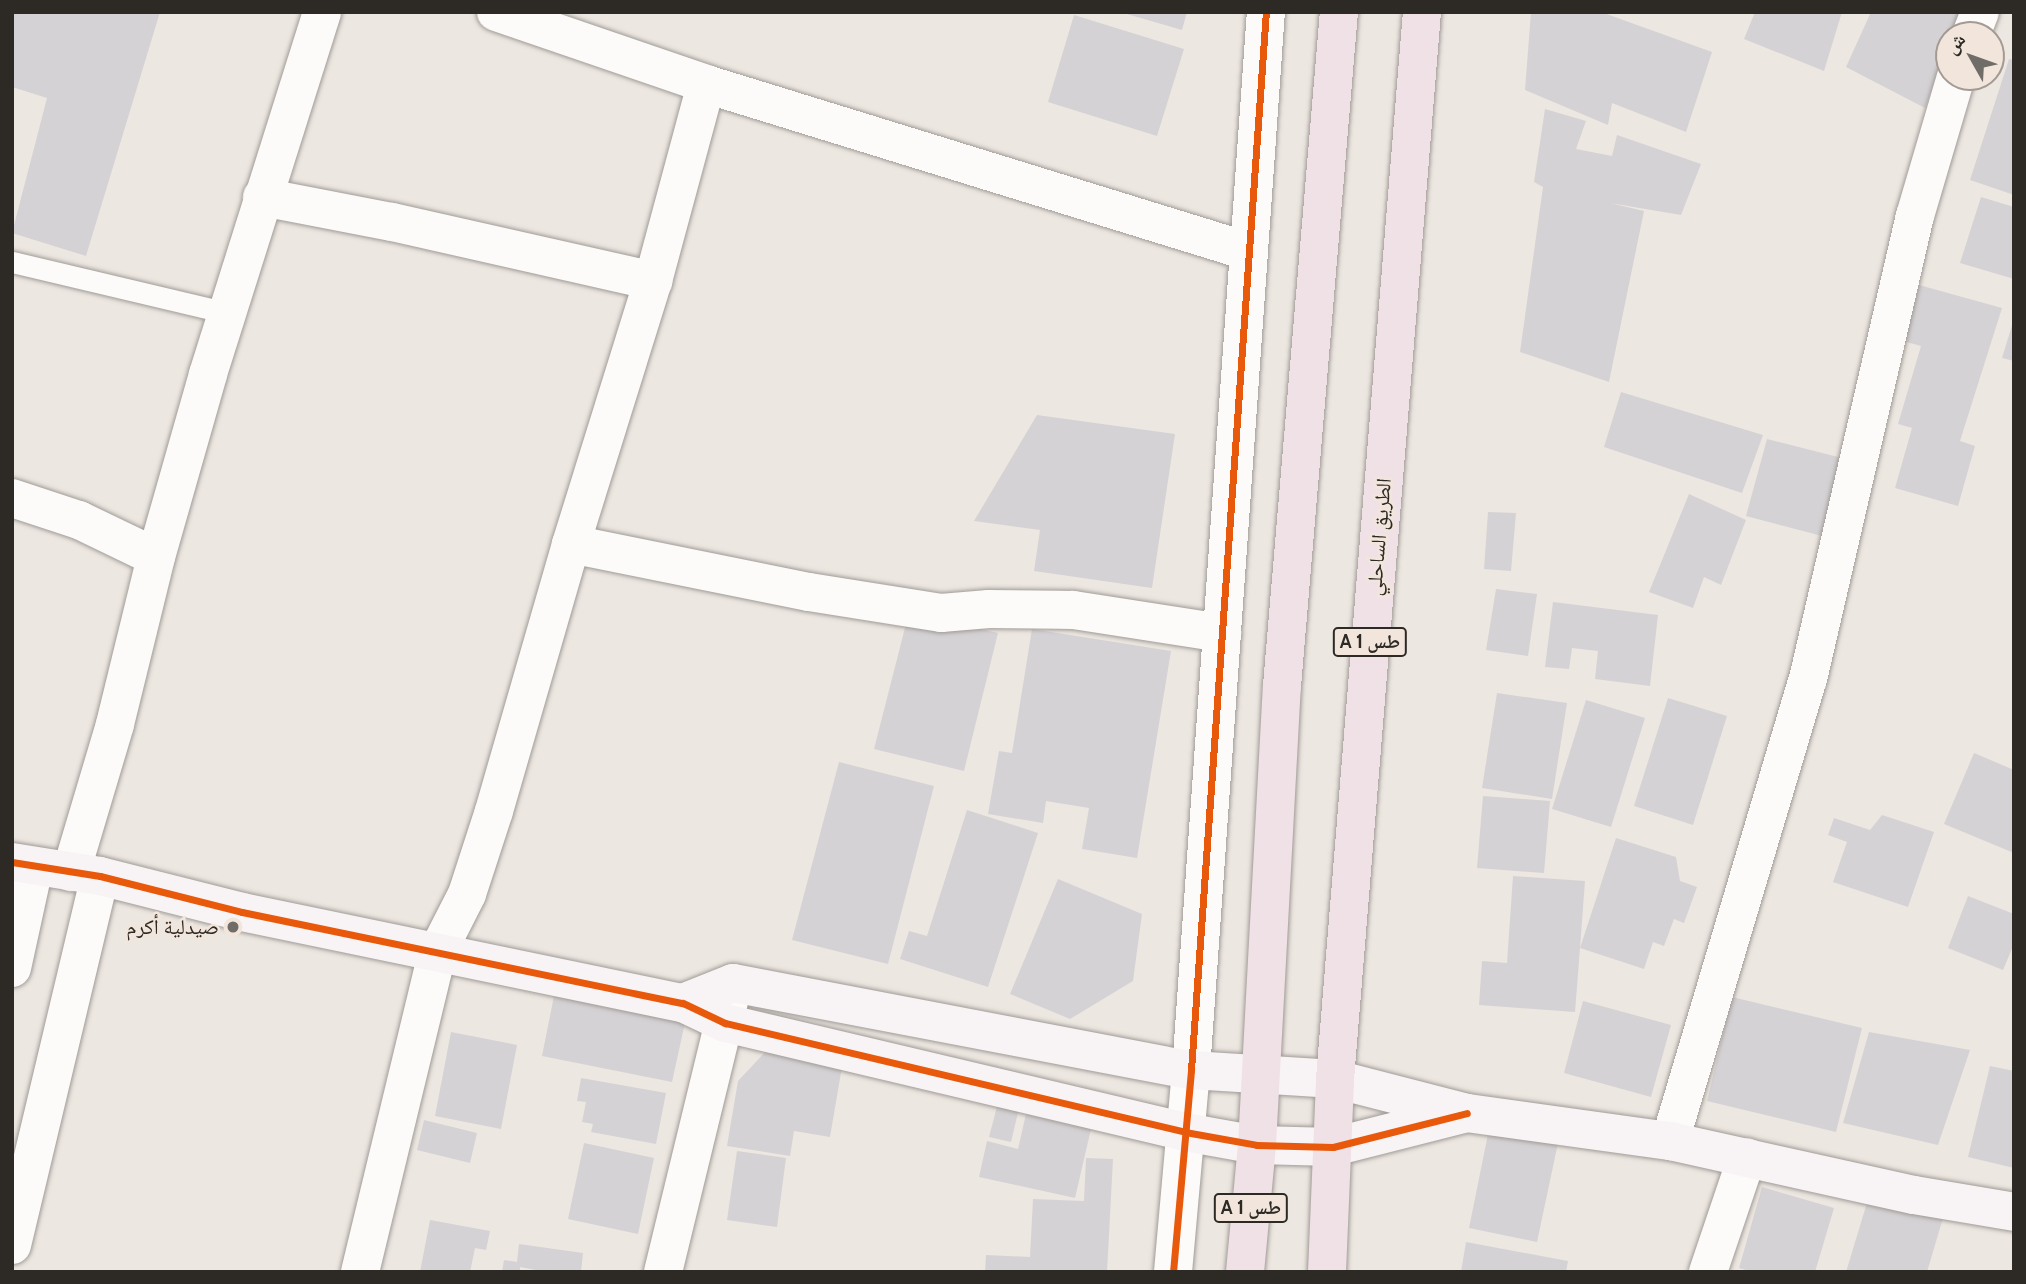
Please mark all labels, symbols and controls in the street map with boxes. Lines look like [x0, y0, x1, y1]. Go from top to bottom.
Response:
north arrow [1935, 21, 2005, 91]
text: ش [1940, 28, 1970, 59]
street label: الطريق الساحلي [1361, 477, 1397, 597]
road number: A 1 طس [1332, 626, 1408, 657]
place label: صيدلية أكرم [126, 914, 219, 940]
marker: صيدلية أكرم [225, 919, 241, 935]
road number: A 1 طس [1212, 1192, 1290, 1224]

